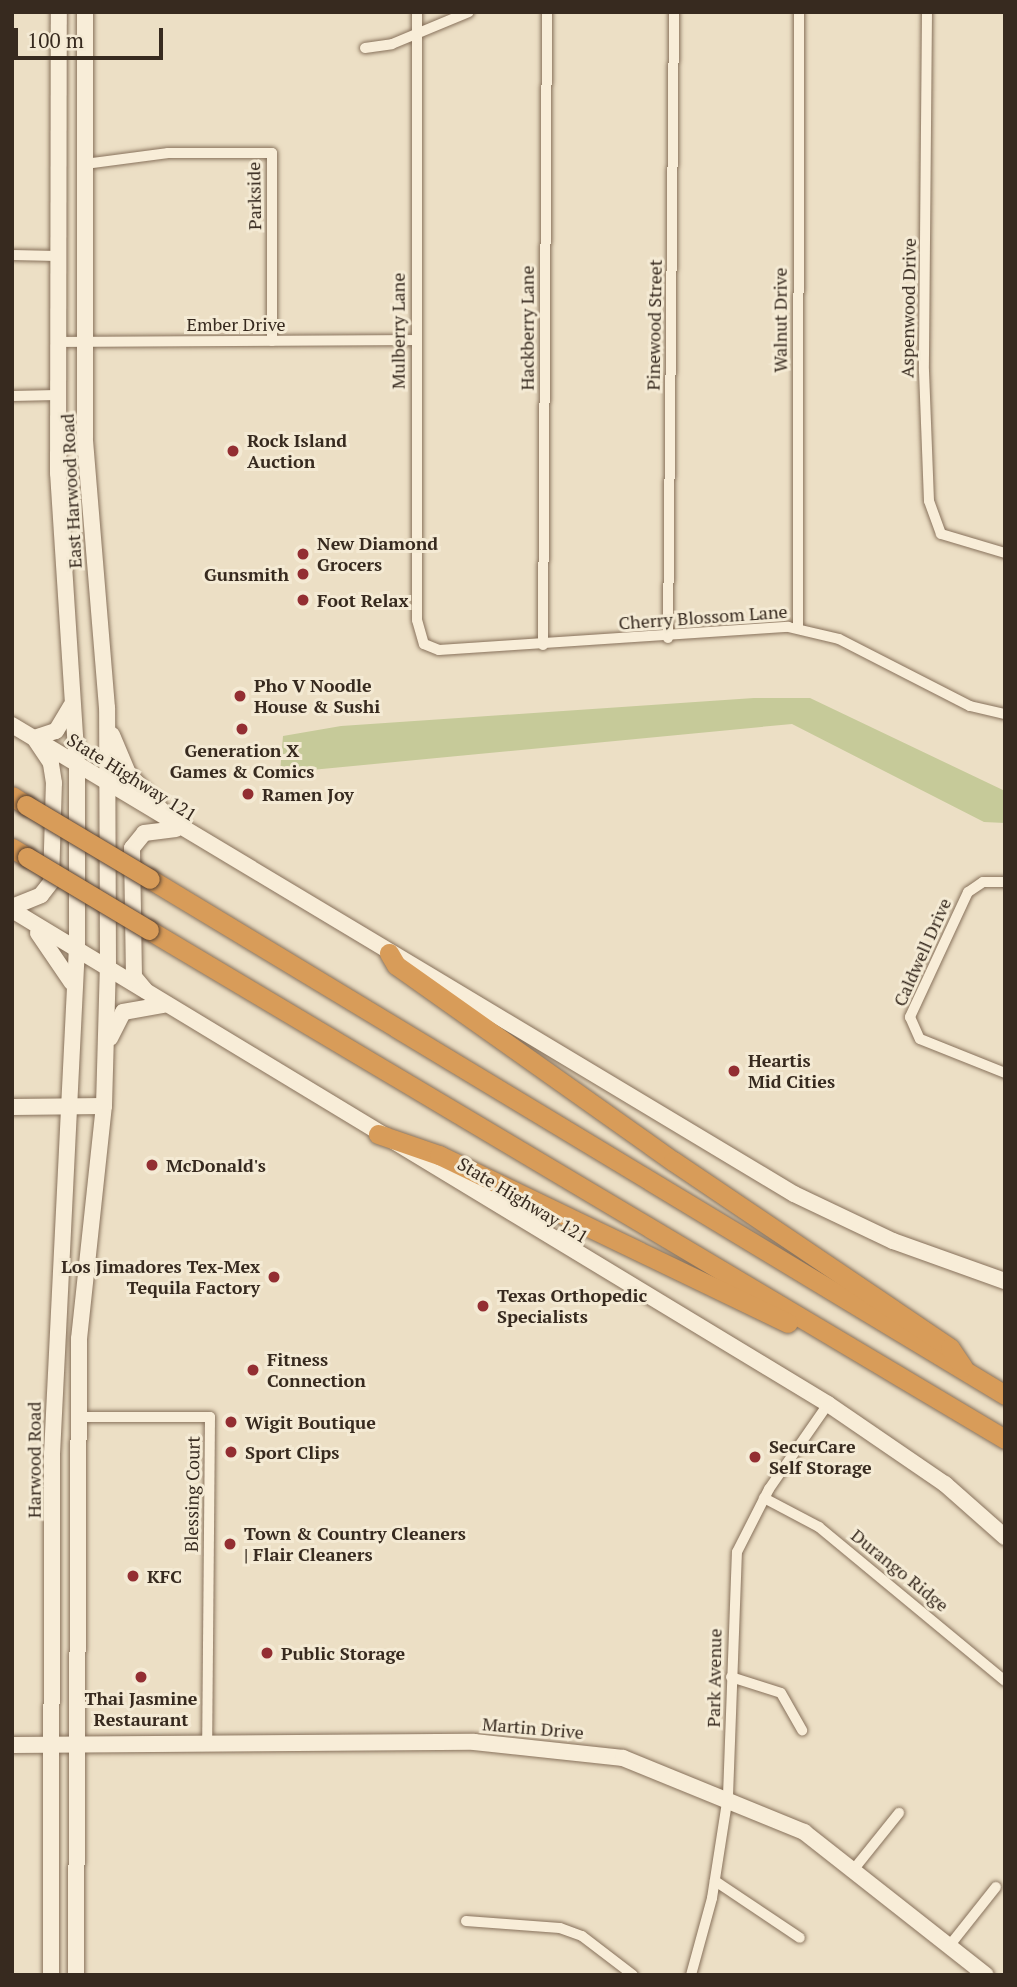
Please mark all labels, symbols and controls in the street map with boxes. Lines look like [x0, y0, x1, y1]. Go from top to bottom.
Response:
scale bar [18, 14, 166, 58]
text: 100 m [27, 26, 84, 54]
street label: Parkside [243, 162, 265, 230]
street label: Aspenwood Drive [896, 238, 920, 378]
street label: Pinewood Street [642, 259, 666, 391]
street label: Hackberry Lane [516, 265, 538, 391]
street label: Walnut Drive [769, 267, 791, 373]
street label: Mulberry Lane [387, 273, 409, 389]
street label: Ember Drive [186, 313, 286, 335]
street label: East Harwood Road [56, 413, 86, 569]
place label: Rock Island Auction [247, 430, 347, 472]
marker: Rock Island Auction [225, 443, 241, 459]
place label: New Diamond Grocers [317, 533, 438, 576]
marker: New Diamond Grocers [295, 546, 311, 562]
place label: Gunsmith [204, 563, 289, 585]
marker: Gunsmith [295, 566, 311, 582]
place label: Foot Relax [317, 589, 409, 611]
marker: Foot Relax [295, 592, 311, 608]
street label: Cherry Blossom Lane [618, 600, 788, 634]
place label: Pho V Noodle House & Sushi [254, 675, 380, 718]
marker: Pho V Noodle House & Sushi [232, 688, 248, 704]
marker: Generation X Games & Comics [234, 721, 250, 737]
street label: State Highway 121 [63, 728, 201, 826]
place label: Generation X Games & Comics [170, 740, 314, 782]
place label: Ramen Joy [262, 783, 354, 805]
marker: Ramen Joy [240, 786, 256, 802]
street label: Caldwell Drive [889, 895, 955, 1009]
place label: Heartis Mid Cities [748, 1050, 835, 1092]
marker: Heartis Mid Cities [726, 1063, 742, 1079]
street label: State Highway 121 [454, 1152, 592, 1248]
place label: McDonald's [166, 1154, 266, 1176]
marker: McDonald's [144, 1157, 160, 1173]
place label: Los Jimadores Tex-Mex Tequila Factory [61, 1256, 260, 1298]
marker: Los Jimadores Tex-Mex Tequila Factory [266, 1269, 282, 1285]
place label: Texas Orthopedic Specialists [497, 1285, 647, 1328]
marker: Texas Orthopedic Specialists [475, 1298, 491, 1314]
place label: Fitness Connection [267, 1349, 366, 1392]
marker: Fitness Connection [245, 1362, 261, 1378]
street label: Harwood Road [23, 1402, 45, 1518]
place label: Wigit Boutique [245, 1411, 376, 1433]
marker: Wigit Boutique [223, 1414, 239, 1430]
street label: Blessing Court [180, 1436, 204, 1552]
place label: SecurCare Self Storage [769, 1436, 872, 1478]
place label: Sport Clips [245, 1441, 339, 1463]
marker: Sport Clips [223, 1444, 239, 1460]
marker: SecurCare Self Storage [747, 1449, 763, 1465]
place label: Town & Country Cleaners | Flair Cleaners [244, 1523, 466, 1566]
street label: Durango Ridge [847, 1524, 953, 1616]
marker: Town & Country Cleaners | Flair Cleaners [222, 1536, 238, 1552]
place label: KFC [147, 1565, 182, 1587]
marker: KFC [125, 1568, 141, 1584]
street label: Park Avenue [702, 1628, 726, 1728]
place label: Public Storage [281, 1642, 405, 1664]
marker: Public Storage [259, 1645, 275, 1661]
marker: Thai Jasmine Restaurant [133, 1669, 149, 1685]
place label: Thai Jasmine Restaurant [85, 1688, 197, 1730]
street label: Martin Drive [481, 1713, 585, 1743]

